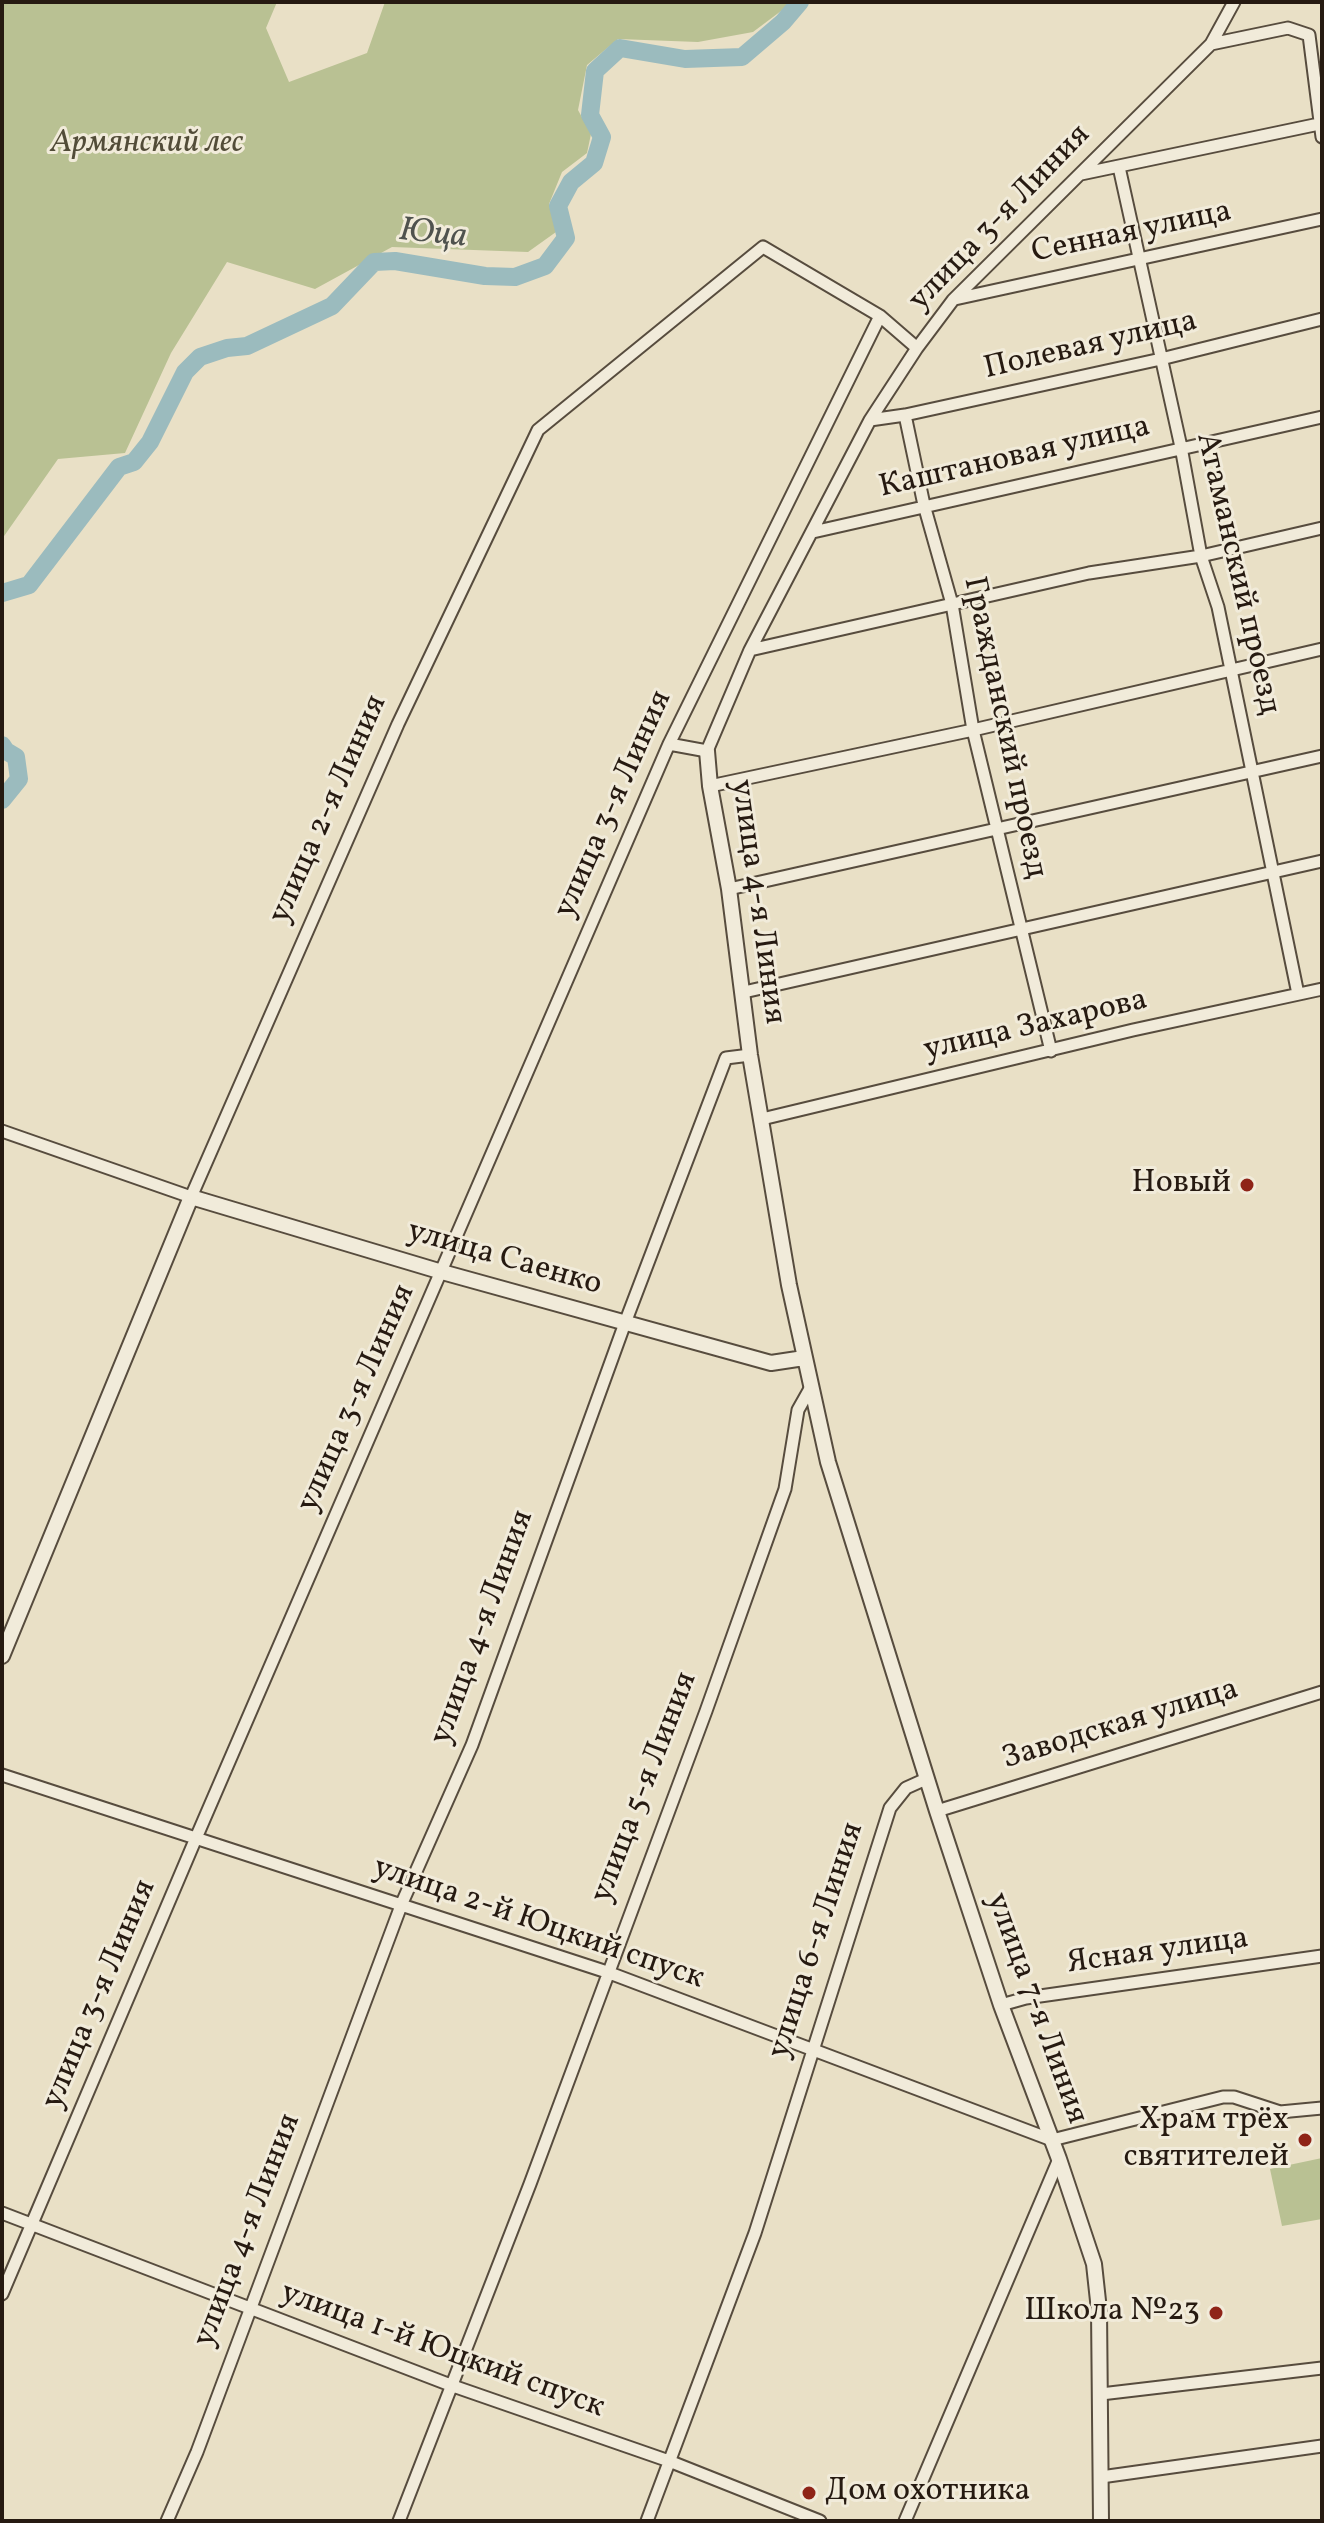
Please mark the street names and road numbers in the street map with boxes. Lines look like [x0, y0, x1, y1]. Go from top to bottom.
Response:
street label: улица 3-я Линия [902, 117, 1100, 321]
street label: Сенная улица [1029, 194, 1235, 274]
street label: Полевая улица [981, 304, 1201, 390]
street label: Каштановая улица [876, 409, 1154, 509]
street label: Атаманский проезд [1185, 429, 1287, 719]
street label: Гражданский проезд [952, 574, 1054, 882]
street label: улица 3-я Линия [548, 685, 682, 925]
street label: улица 2-я Линия [262, 690, 398, 930]
street label: улица 4-я Линия [720, 777, 792, 1027]
street label: улица Захарова [920, 983, 1152, 1071]
street label: улица Саенко [402, 1214, 606, 1306]
street label: улица 3-я Линия [291, 1279, 425, 1519]
street label: улица 4-я Линия [424, 1506, 544, 1750]
street label: улица 5-я Линия [584, 1667, 708, 1909]
street label: Заводская улица [998, 1672, 1244, 1780]
street label: улица 6-я Линия [762, 1818, 874, 2064]
street label: улица 2-й Юцкий спуск [367, 1850, 709, 2000]
street label: улица 3-я Линия [35, 1875, 167, 2115]
street label: улица 7-я Линия [975, 1888, 1095, 2130]
street label: Ясная улица [1065, 1921, 1251, 1985]
street label: улица 4-я Линия [187, 2109, 311, 2353]
street label: улица 1-й Юцкий спуск [275, 2275, 609, 2429]

